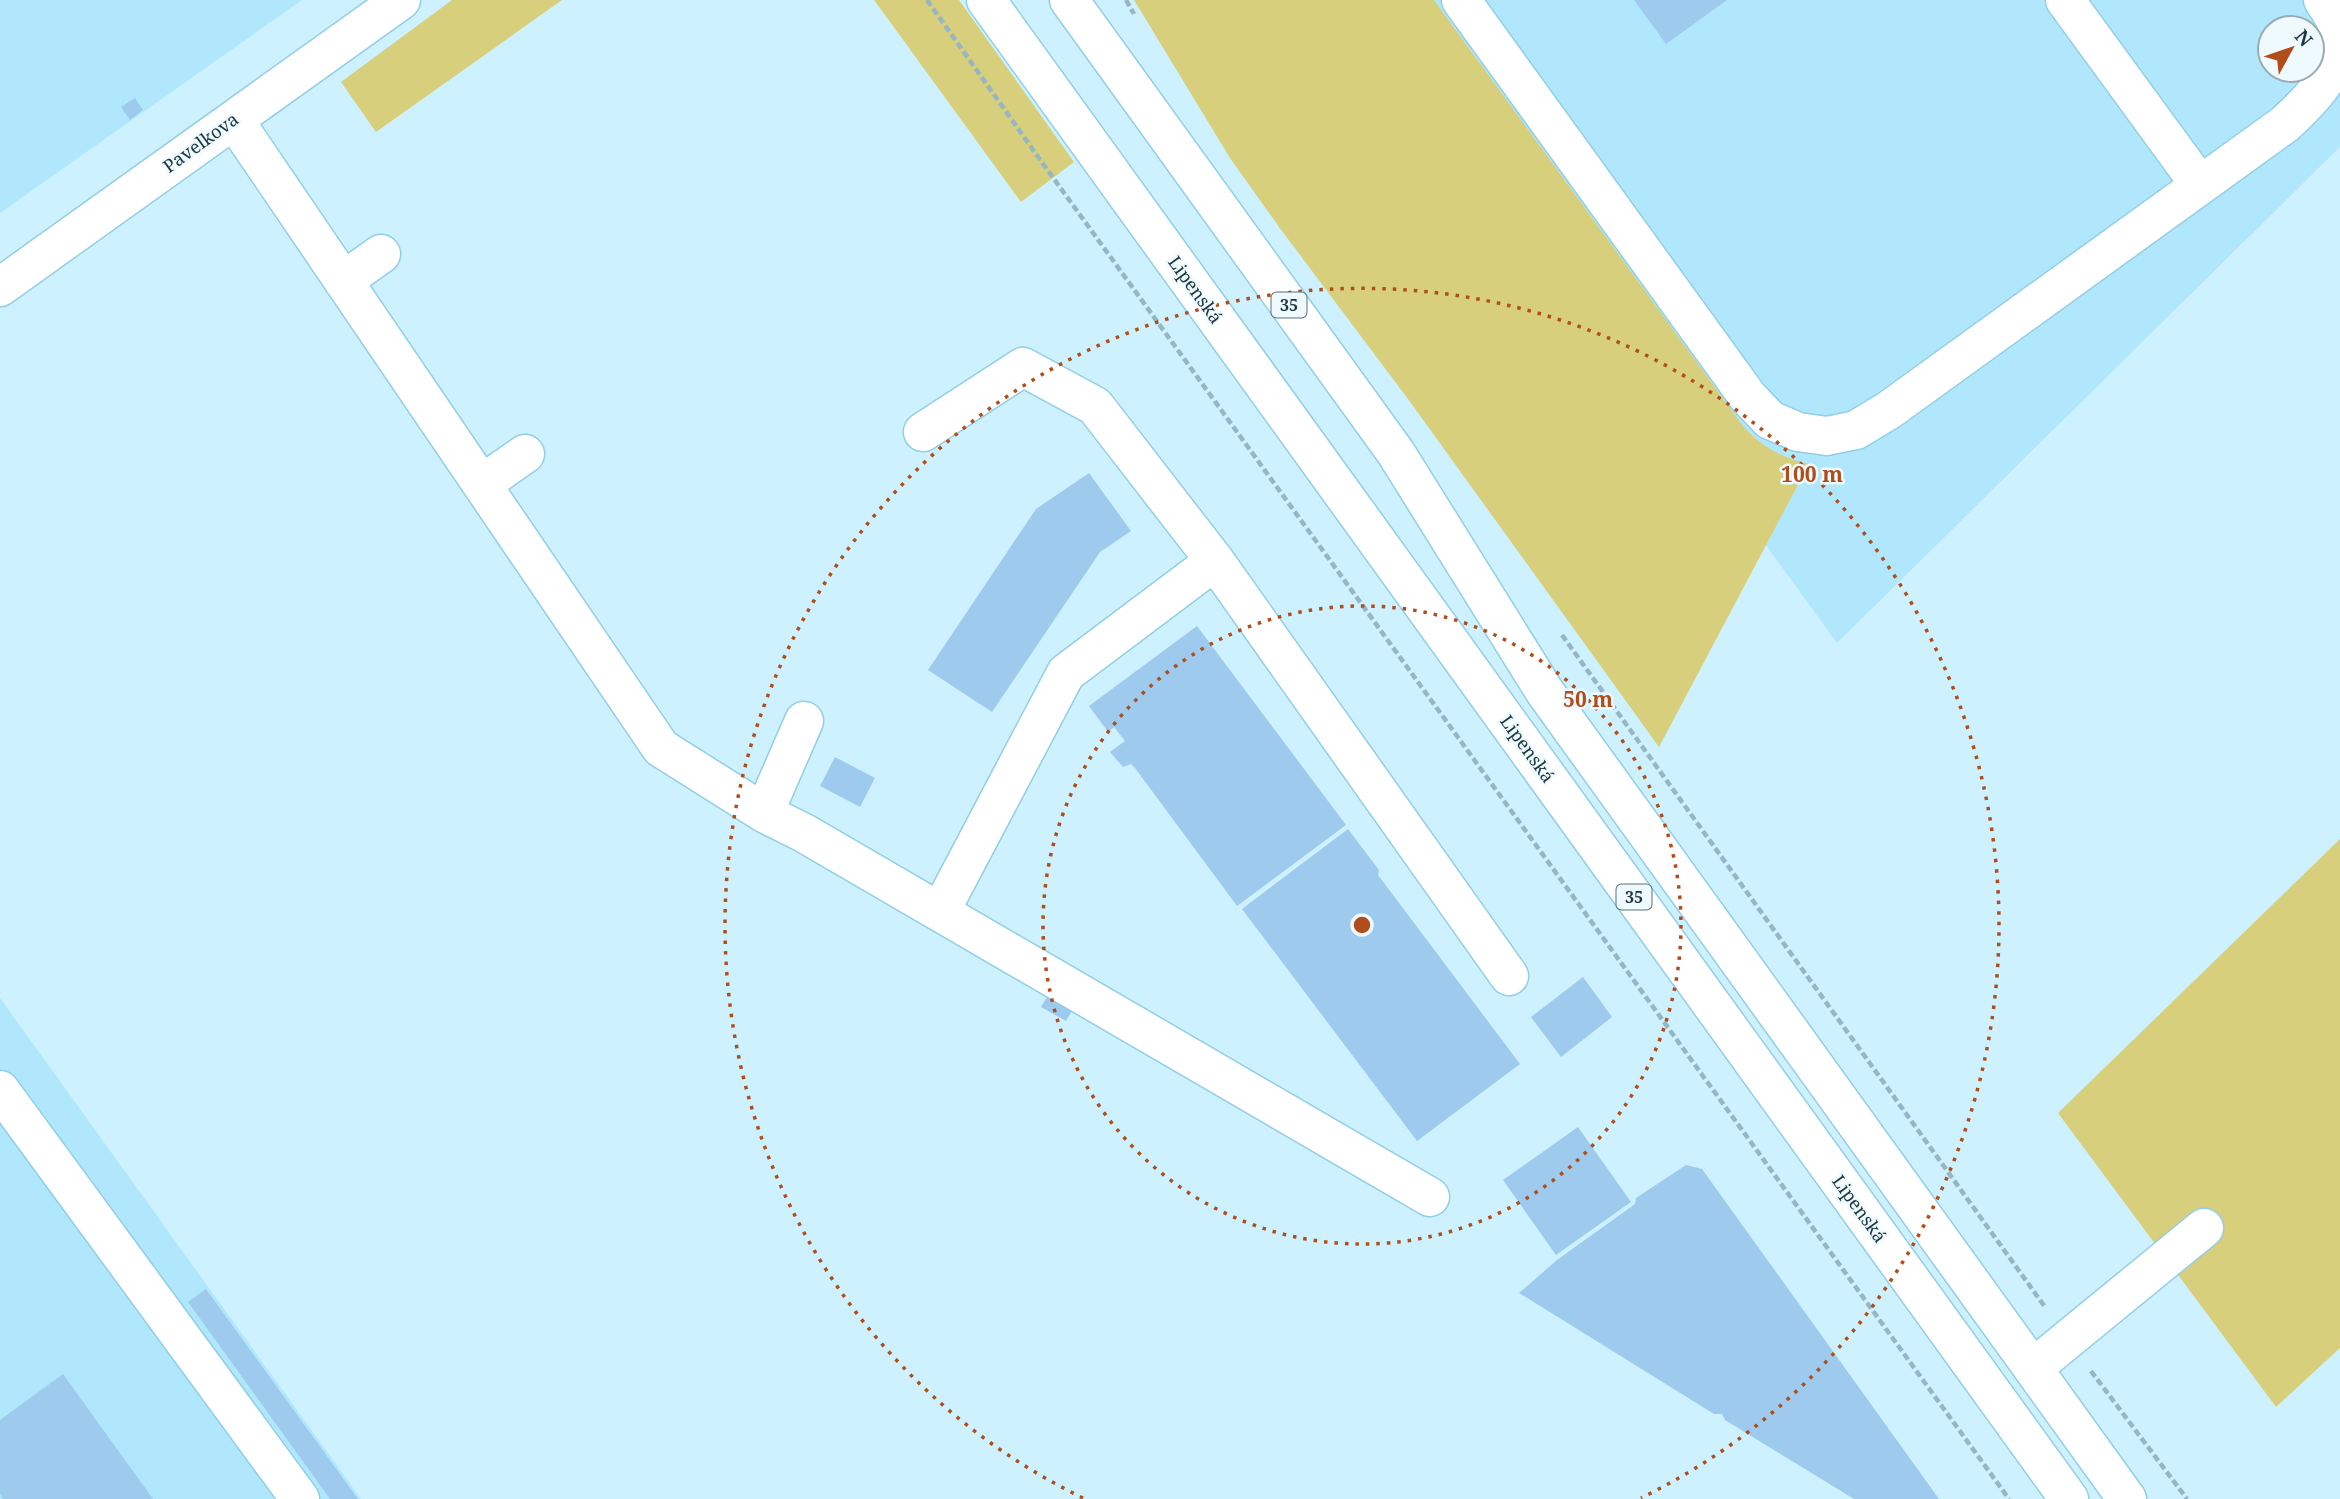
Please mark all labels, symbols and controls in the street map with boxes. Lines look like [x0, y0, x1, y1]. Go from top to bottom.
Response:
north arrow [2256, 14, 2326, 84]
text: N [2289, 24, 2319, 52]
street label: Pavelkova [158, 107, 243, 178]
street label: Lipenská [1163, 251, 1228, 328]
road number: 35 [1272, 292, 1306, 318]
text: 100 m [1781, 460, 1843, 488]
text: 50 m [1563, 685, 1613, 713]
street label: Lipenská [1495, 710, 1560, 787]
road number: 35 [1616, 884, 1652, 909]
centre of rings [1350, 913, 1374, 937]
street label: Lipenská [1827, 1170, 1892, 1247]

